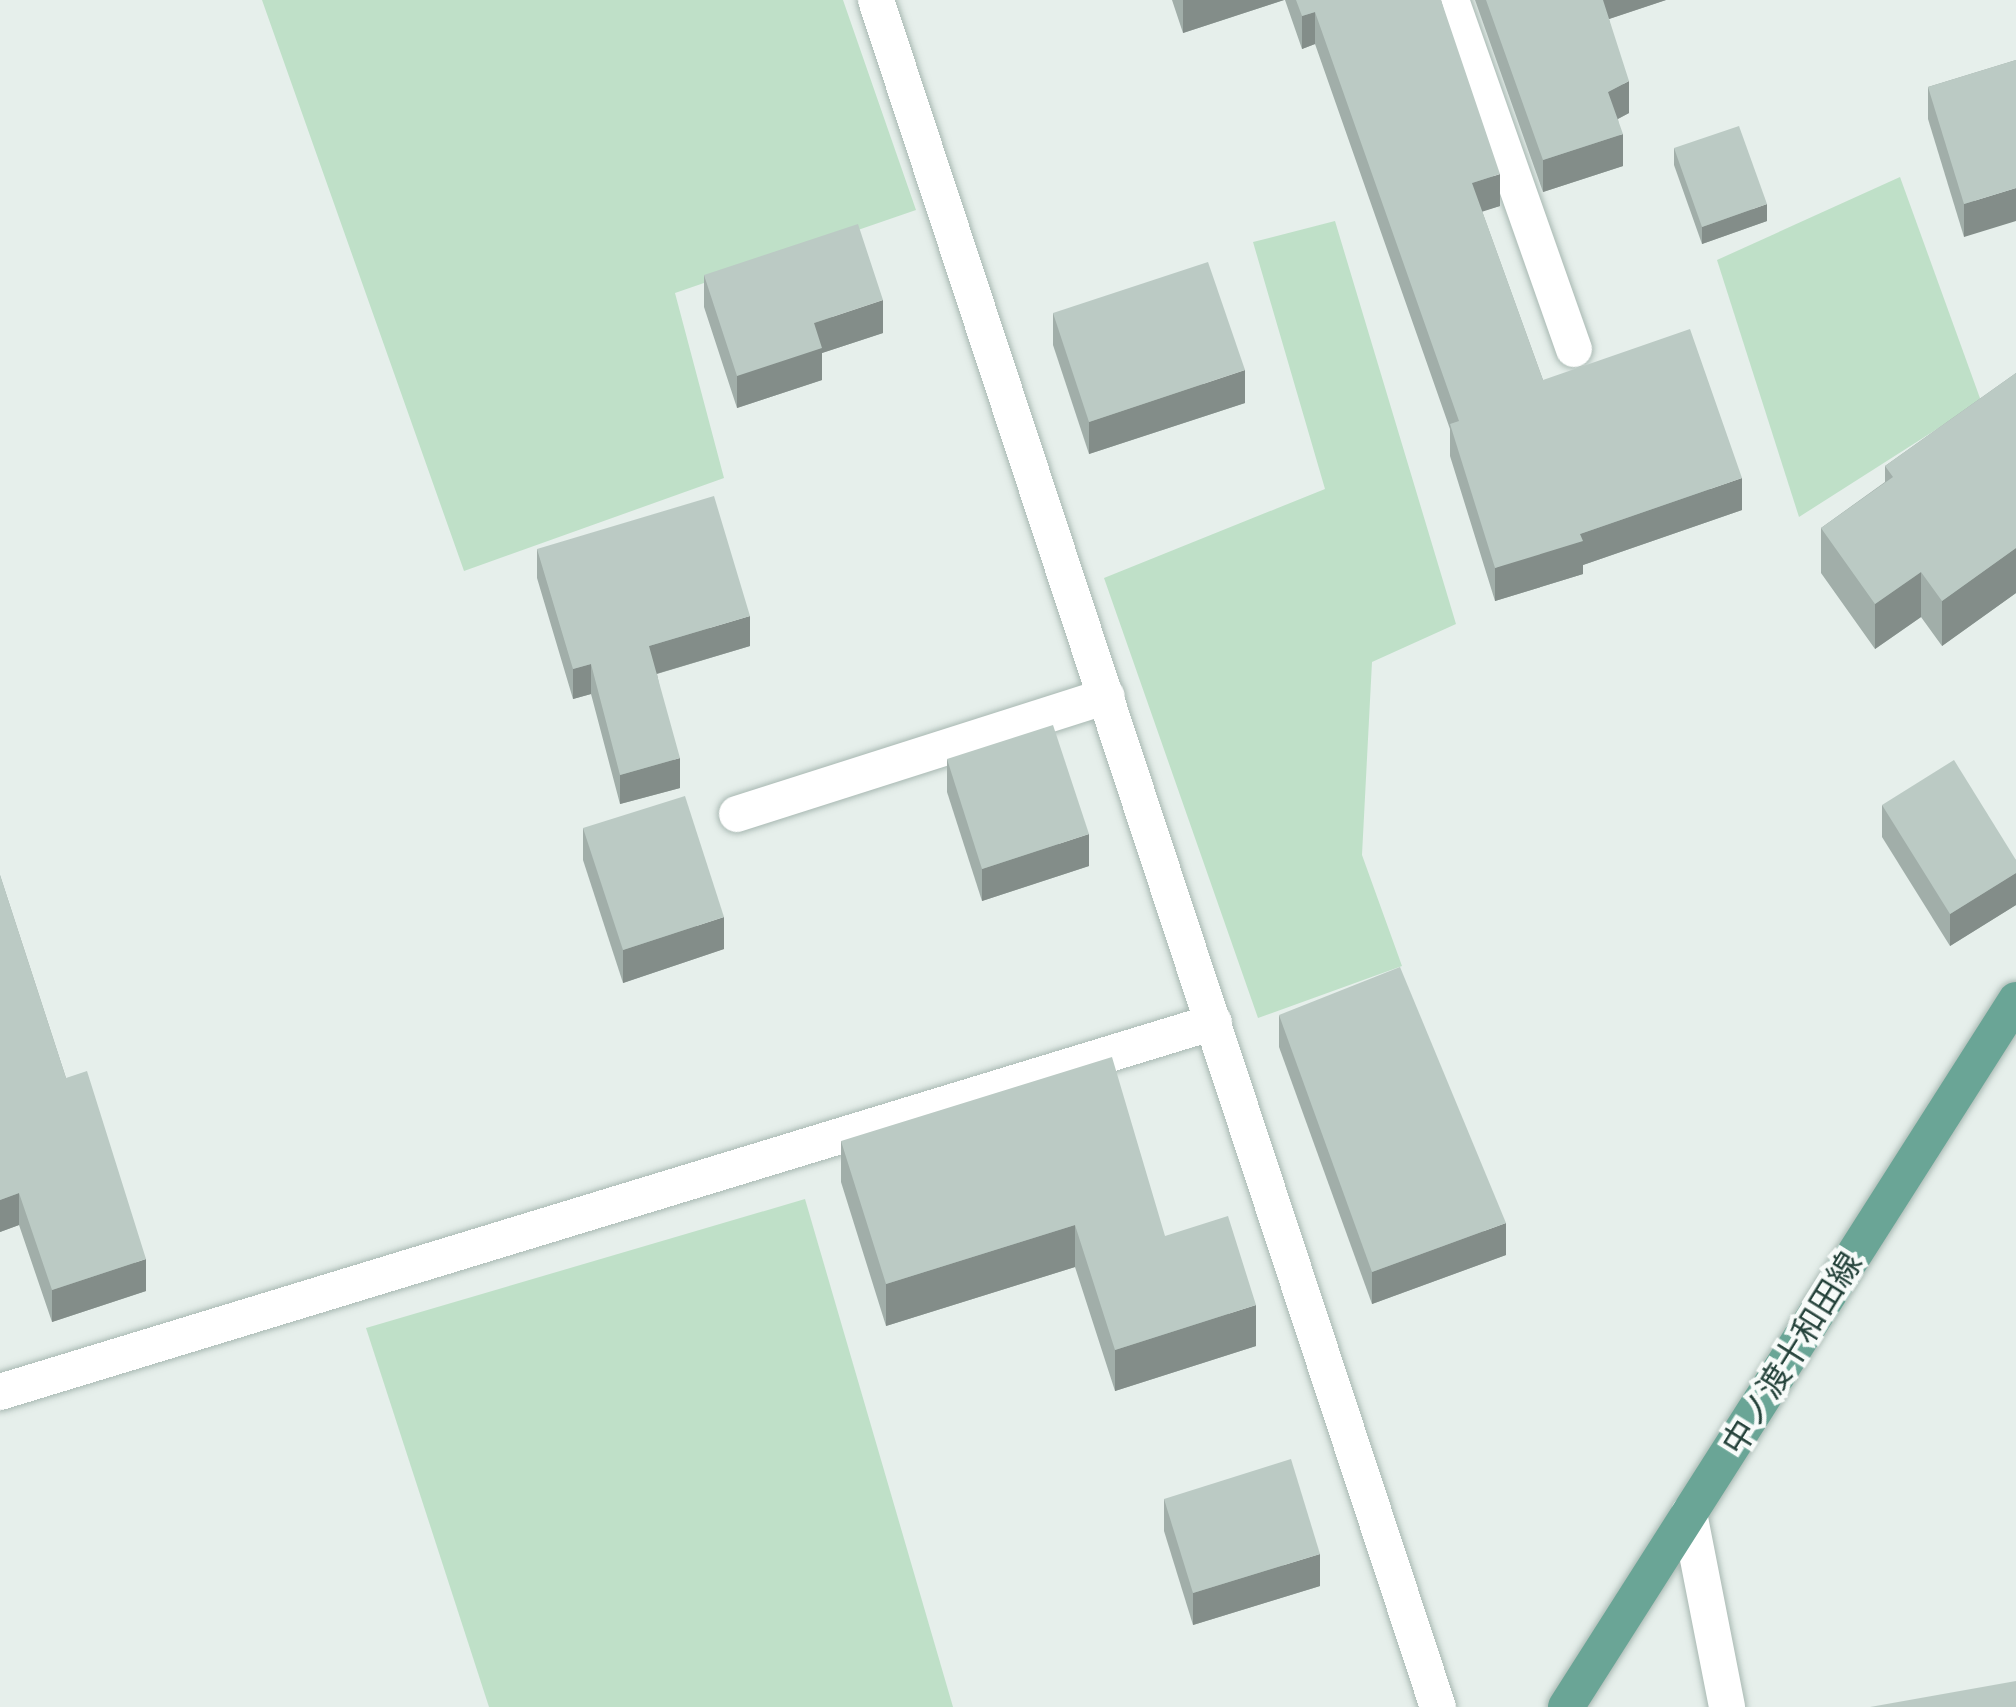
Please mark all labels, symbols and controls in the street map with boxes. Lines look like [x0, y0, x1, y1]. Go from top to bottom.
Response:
street label: 中ノ渡十和田線 [1713, 1245, 1869, 1461]

